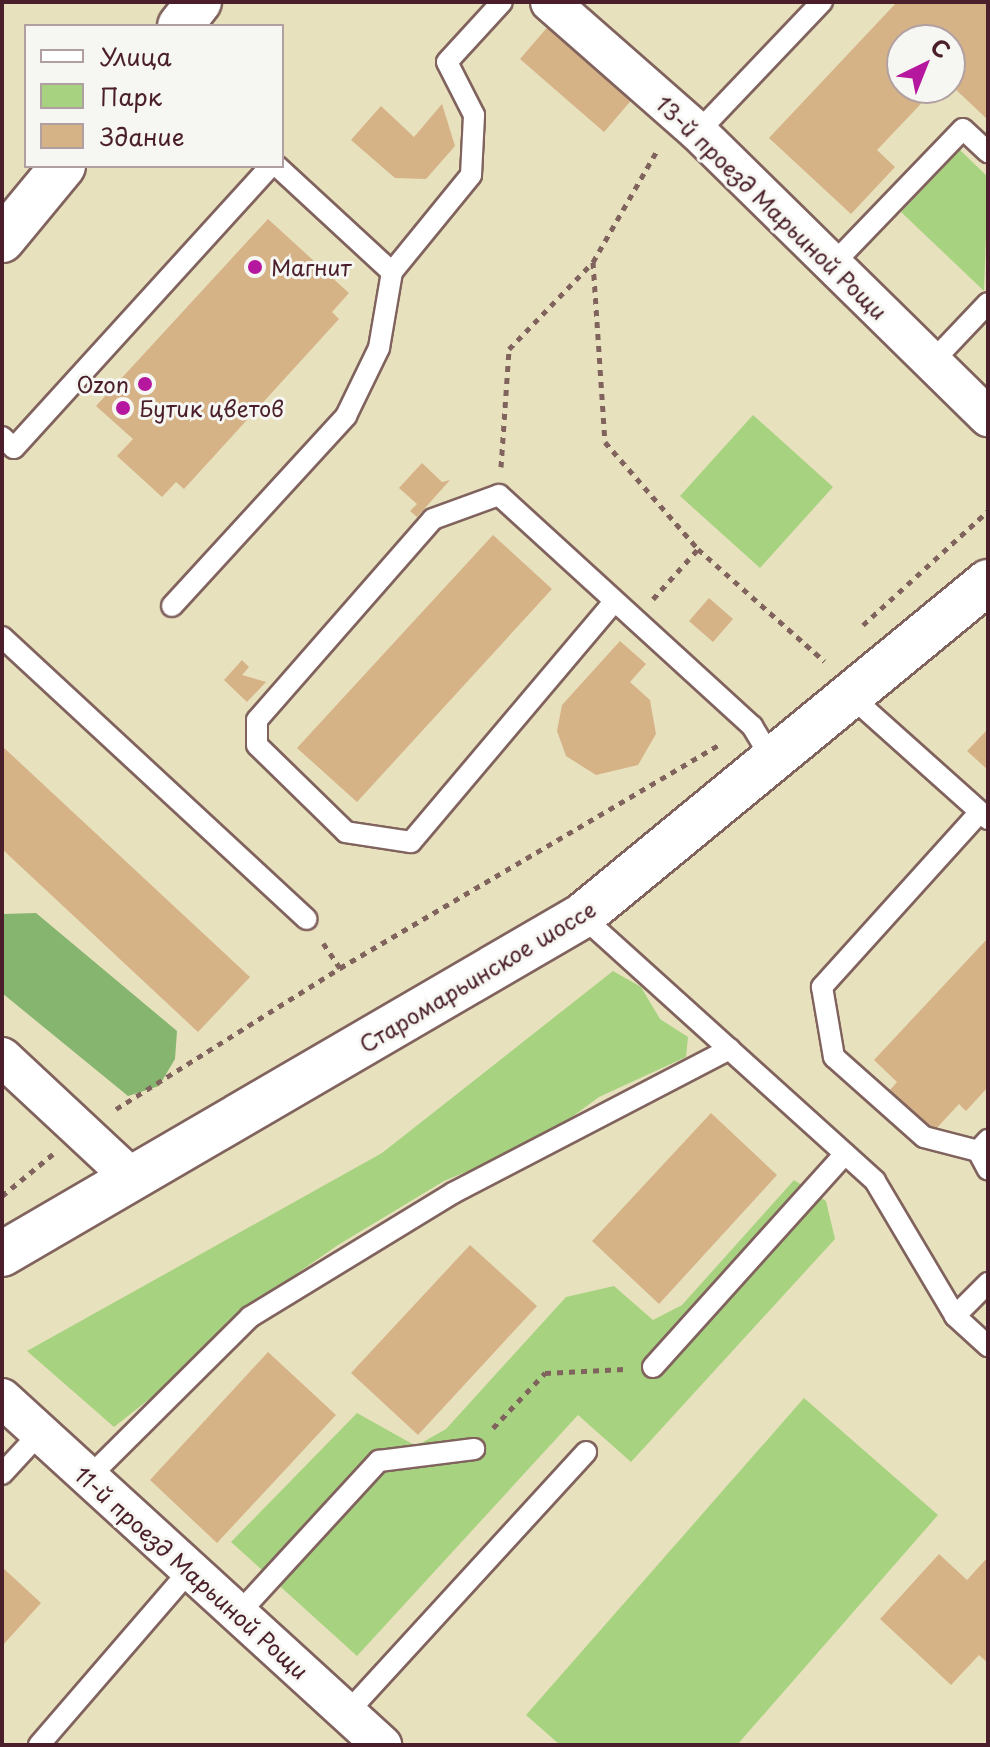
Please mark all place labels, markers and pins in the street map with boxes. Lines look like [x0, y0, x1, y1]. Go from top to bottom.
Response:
place label: Магнит [271, 254, 351, 280]
marker: Магнит [246, 258, 264, 276]
place label: Ozon [76, 371, 129, 397]
marker: Ozon [136, 375, 154, 393]
place label: Бутик цветов [139, 395, 284, 421]
marker: Бутик цветов [114, 399, 132, 417]

